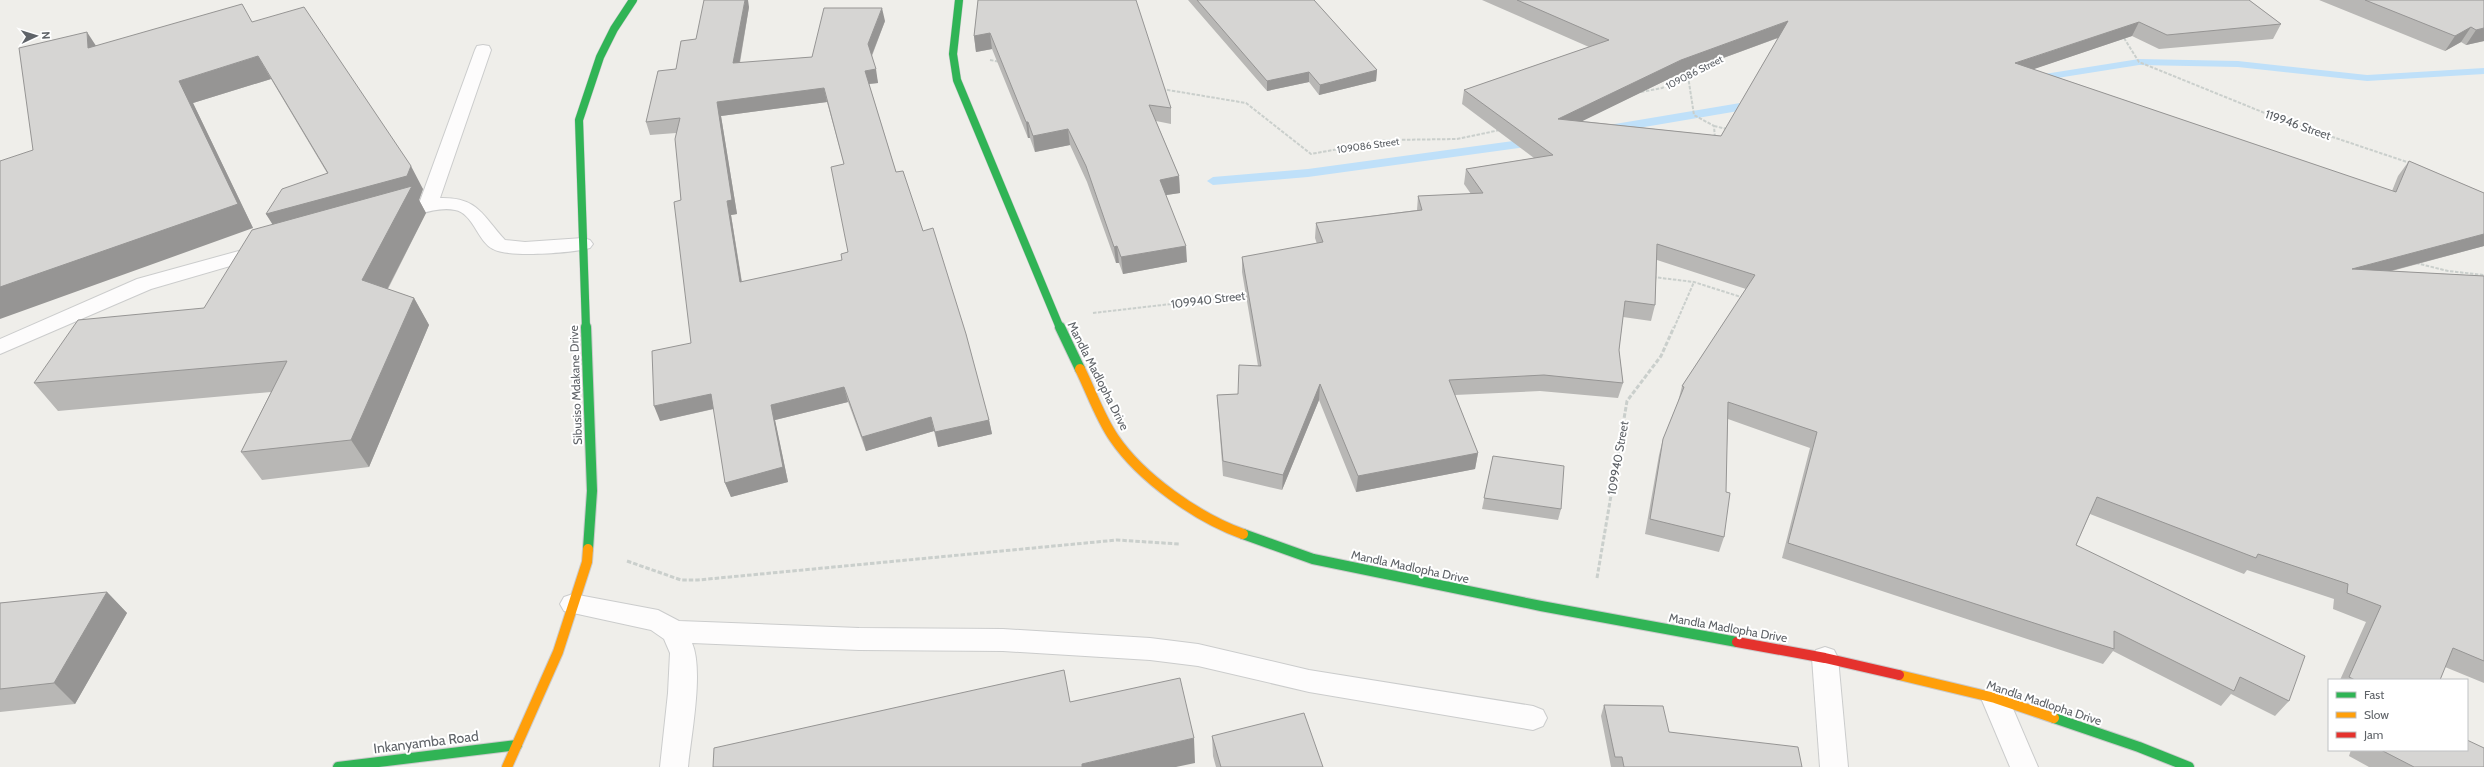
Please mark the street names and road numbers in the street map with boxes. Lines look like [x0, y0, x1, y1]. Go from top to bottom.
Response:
street label: 109086 Street [1663, 52, 1726, 92]
street label: 119946 Street [2263, 106, 2333, 143]
street label: 109086 Street [1336, 135, 1401, 156]
street label: 109940 Street [1170, 288, 1246, 312]
street label: Mandla Madlopha Drive [1064, 319, 1132, 433]
street label: Sibusiso Mdakane Drive [566, 325, 585, 445]
street label: 109940 Street [1604, 420, 1631, 496]
street label: Mandla Madlopha Drive [1350, 547, 1470, 586]
street label: Mandla Madlopha Drive [1668, 610, 1789, 645]
street label: Mandla Madlopha Drive [1985, 677, 2104, 728]
street label: Inkanyamba Road [372, 727, 480, 757]

